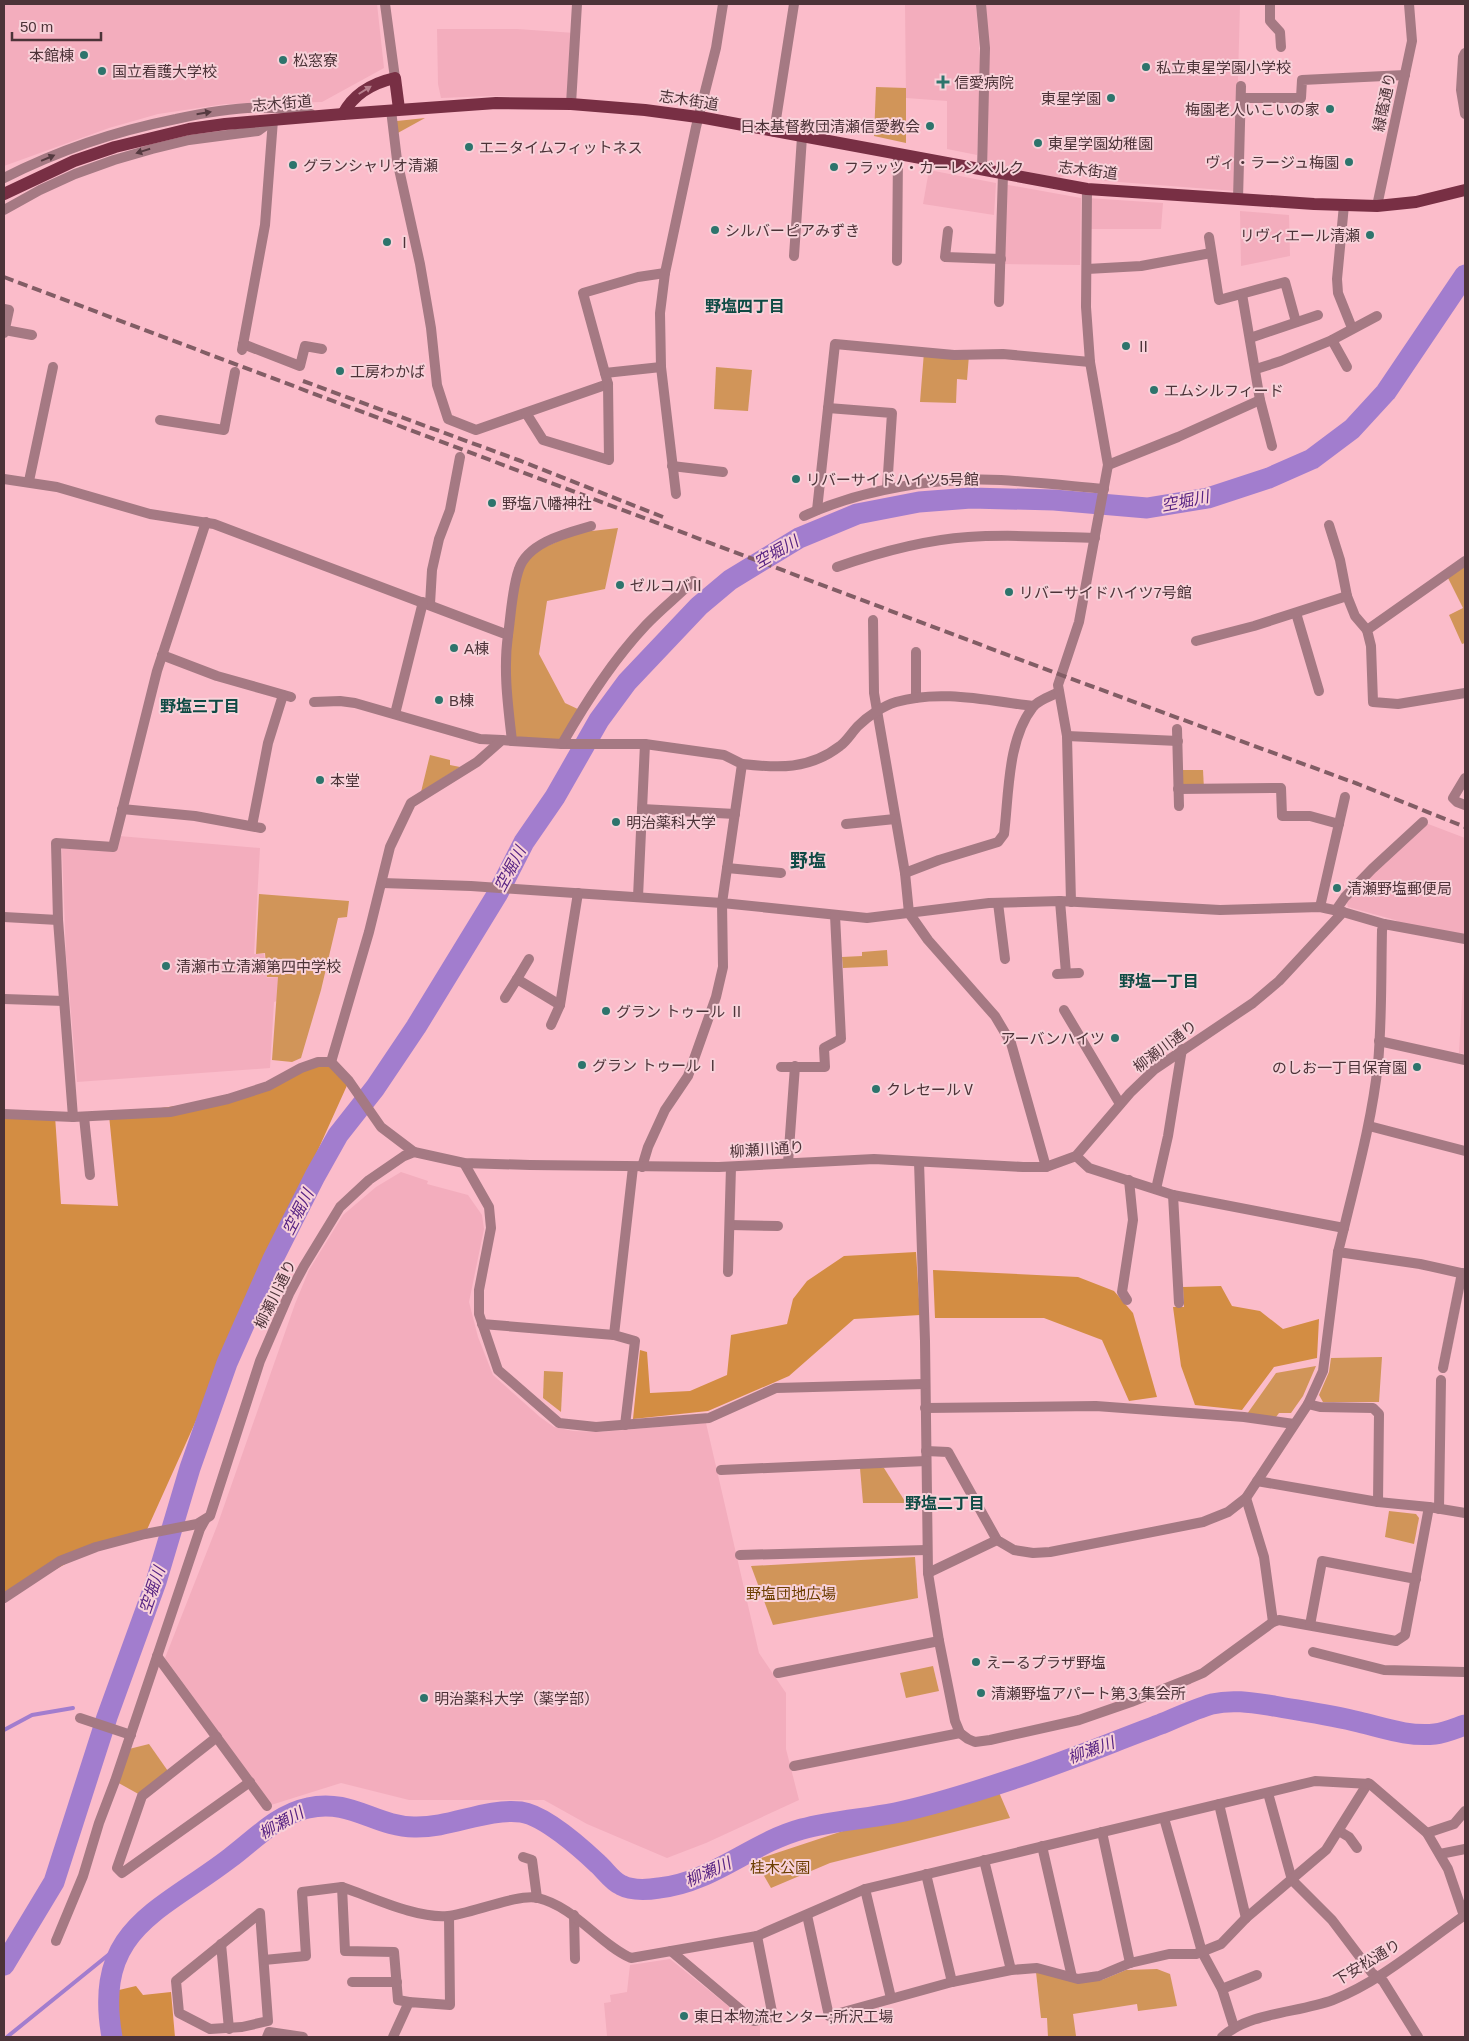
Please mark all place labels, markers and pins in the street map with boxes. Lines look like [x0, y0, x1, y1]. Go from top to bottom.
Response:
place label: 本館棟 [29, 47, 74, 64]
marker: 本館棟 [78, 49, 90, 61]
place label: 松窓寮 [293, 52, 338, 69]
marker: 松窓寮 [277, 54, 289, 66]
place label: 私立東星学園小学校 [1156, 59, 1291, 76]
marker: 私立東星学園小学校 [1140, 61, 1152, 73]
place label: 国立看護大学校 [112, 63, 217, 80]
marker: 国立看護大学校 [96, 65, 108, 77]
place label: 信愛病院 [954, 74, 1014, 91]
marker: 信愛病院 [936, 75, 950, 89]
place label: 東星学園 [1041, 90, 1101, 107]
marker: 東星学園 [1105, 92, 1117, 104]
place label: 梅園老人いこいの家 [1185, 101, 1320, 118]
marker: 梅園老人いこいの家 [1324, 103, 1336, 115]
place label: 日本基督教団清瀬信愛教会 [740, 118, 920, 135]
marker: 日本基督教団清瀬信愛教会 [924, 120, 936, 132]
place label: 東星学園幼稚園 [1048, 135, 1153, 152]
marker: 東星学園幼稚園 [1032, 137, 1044, 149]
place label: エニタイムフィットネス [479, 139, 643, 156]
marker: エニタイムフィットネス [463, 141, 475, 153]
place label: ヴィ・ラージュ梅園 [1205, 154, 1339, 171]
marker: ヴィ・ラージュ梅園 [1343, 156, 1355, 168]
place label: グランシャリオ清瀬 [303, 157, 438, 174]
marker: グランシャリオ清瀬 [287, 159, 299, 171]
place label: フラッツ・カーレンベルク [844, 159, 1024, 176]
marker: フラッツ・カーレンベルク [828, 161, 840, 173]
place label: シルバーピアみずき [725, 222, 860, 239]
marker: シルバーピアみずき [709, 224, 721, 236]
place label: リヴィエール清瀬 [1240, 227, 1360, 244]
marker: リヴィエール清瀬 [1364, 229, 1376, 241]
place label: Ⅰ [397, 234, 412, 251]
marker: Ⅰ [381, 236, 393, 248]
place label: Ⅱ [1136, 338, 1151, 355]
marker: Ⅱ [1120, 340, 1132, 352]
place label: 工房わかば [350, 363, 425, 380]
marker: 工房わかば [334, 365, 346, 377]
place label: エムシルフィード [1164, 382, 1284, 399]
marker: エムシルフィード [1148, 384, 1160, 396]
place label: リバーサイドハイツ5号館 [806, 471, 979, 488]
marker: リバーサイドハイツ5号館 [790, 473, 802, 485]
place label: 野塩八幡神社 [502, 495, 592, 512]
marker: 野塩八幡神社 [486, 497, 498, 509]
place label: ゼルコバⅡ [630, 577, 705, 594]
marker: ゼルコバⅡ [614, 579, 626, 591]
place label: リバーサイドハイツ7号館 [1019, 584, 1192, 601]
marker: リバーサイドハイツ7号館 [1003, 586, 1015, 598]
place label: A棟 [464, 640, 489, 657]
marker: A棟 [448, 642, 460, 654]
place label: B棟 [449, 692, 474, 709]
marker: B棟 [433, 694, 445, 706]
place label: 本堂 [330, 772, 360, 789]
marker: 本堂 [314, 774, 326, 786]
place label: 明治薬科大学 [626, 814, 716, 831]
marker: 明治薬科大学 [610, 816, 622, 828]
place label: 清瀬野塩郵便局 [1347, 880, 1452, 897]
marker: 清瀬野塩郵便局 [1331, 882, 1343, 894]
place label: 清瀬市立清瀬第四中学校 [176, 958, 341, 975]
marker: 清瀬市立清瀬第四中学校 [160, 960, 172, 972]
place label: グラン トゥール Ⅱ [616, 1003, 744, 1020]
marker: グラン トゥール Ⅱ [600, 1005, 612, 1017]
place label: アーバンハイツ [1001, 1030, 1105, 1047]
marker: アーバンハイツ [1109, 1032, 1121, 1044]
place label: グラン トゥール Ⅰ [592, 1057, 720, 1074]
marker: グラン トゥール Ⅰ [576, 1059, 588, 1071]
place label: のしお一丁目保育園 [1272, 1059, 1407, 1076]
marker: のしお一丁目保育園 [1411, 1061, 1423, 1073]
place label: クレセールⅤ [886, 1081, 976, 1098]
marker: クレセールⅤ [870, 1083, 882, 1095]
place label: えーるプラザ野塩 [986, 1654, 1106, 1671]
marker: えーるプラザ野塩 [970, 1656, 982, 1668]
place label: 清瀬野塩アパート第３集会所 [991, 1685, 1186, 1702]
marker: 清瀬野塩アパート第３集会所 [975, 1687, 987, 1699]
place label: 明治薬科大学（薬学部） [434, 1690, 599, 1707]
marker: 明治薬科大学（薬学部） [418, 1692, 430, 1704]
place label: 東日本物流センター;所沢工場 [694, 2008, 893, 2025]
marker: 東日本物流センター;所沢工場 [678, 2010, 690, 2022]

